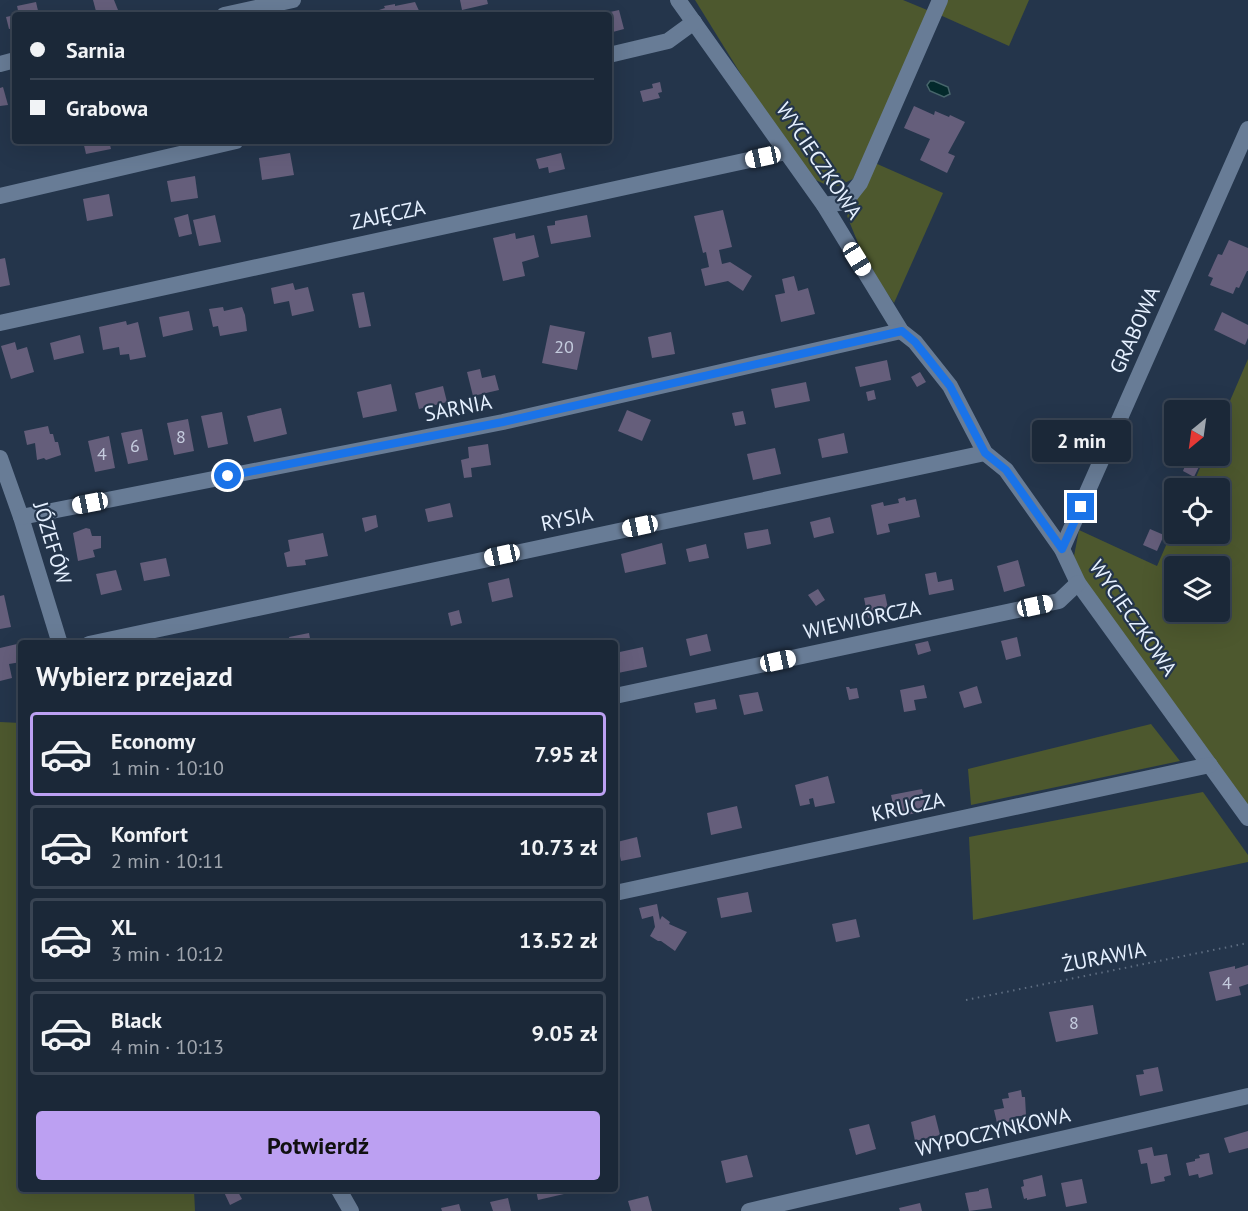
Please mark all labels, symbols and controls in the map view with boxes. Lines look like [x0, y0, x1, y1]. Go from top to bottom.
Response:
text: Sarnia [66, 36, 125, 64]
text: Grabowa [66, 94, 148, 122]
street label: WYCIECZKOWA [770, 97, 869, 225]
car [744, 144, 782, 170]
street label: ZAJĘCZA [348, 193, 428, 236]
car [840, 239, 874, 279]
street label: GRABOWA [1103, 281, 1166, 377]
house number: 20 [554, 335, 574, 358]
street label: SARNIA [422, 388, 495, 427]
north arrow [1164, 400, 1230, 466]
map controls [1164, 400, 1230, 622]
callout: 2 min [1032, 420, 1130, 462]
house number: 8 [176, 425, 186, 448]
text: 2 min [1057, 428, 1106, 454]
house number: 6 [130, 434, 140, 457]
house number: 4 [97, 442, 107, 465]
route start [214, 462, 241, 489]
button: locate [1164, 478, 1230, 544]
car [71, 491, 109, 515]
route end [1067, 493, 1094, 520]
street label: JÓZEFÓW [27, 497, 78, 588]
street label: RYSIA [538, 500, 596, 537]
car [621, 513, 659, 539]
car [483, 542, 521, 568]
street label: WYCIECZKOWA [1084, 555, 1184, 681]
button: layers [1164, 556, 1230, 622]
car [1016, 593, 1054, 619]
street label: WIEWIÓRCZA [801, 594, 924, 645]
car [759, 648, 797, 674]
text: Wybierz przejazd [36, 659, 233, 693]
icon: car [39, 727, 93, 781]
text: Economy [111, 727, 195, 755]
text: 7.95 zł [534, 740, 597, 768]
text: 1 min · 10:10 [111, 755, 224, 781]
street label: KRUCZA [869, 785, 947, 827]
icon: car [39, 820, 93, 874]
text: Komfort [111, 820, 188, 848]
text: 10.73 zł [519, 833, 597, 861]
text: 2 min · 10:11 [111, 848, 224, 874]
icon: car [39, 913, 93, 967]
text: XL [111, 913, 136, 941]
text: 13.52 zł [519, 926, 597, 954]
street label: ŻURAWIA [1060, 935, 1149, 978]
text: 3 min · 10:12 [111, 941, 224, 967]
house number: 4 [1222, 971, 1232, 994]
icon: car [39, 1006, 93, 1060]
text: Black [111, 1006, 162, 1034]
house number: 8 [1069, 1011, 1079, 1034]
text: 9.05 zł [532, 1019, 597, 1047]
text: 4 min · 10:13 [111, 1034, 224, 1060]
street label: WYPOCZYNKOWA [913, 1100, 1074, 1162]
button: Potwierdź [36, 1111, 600, 1180]

